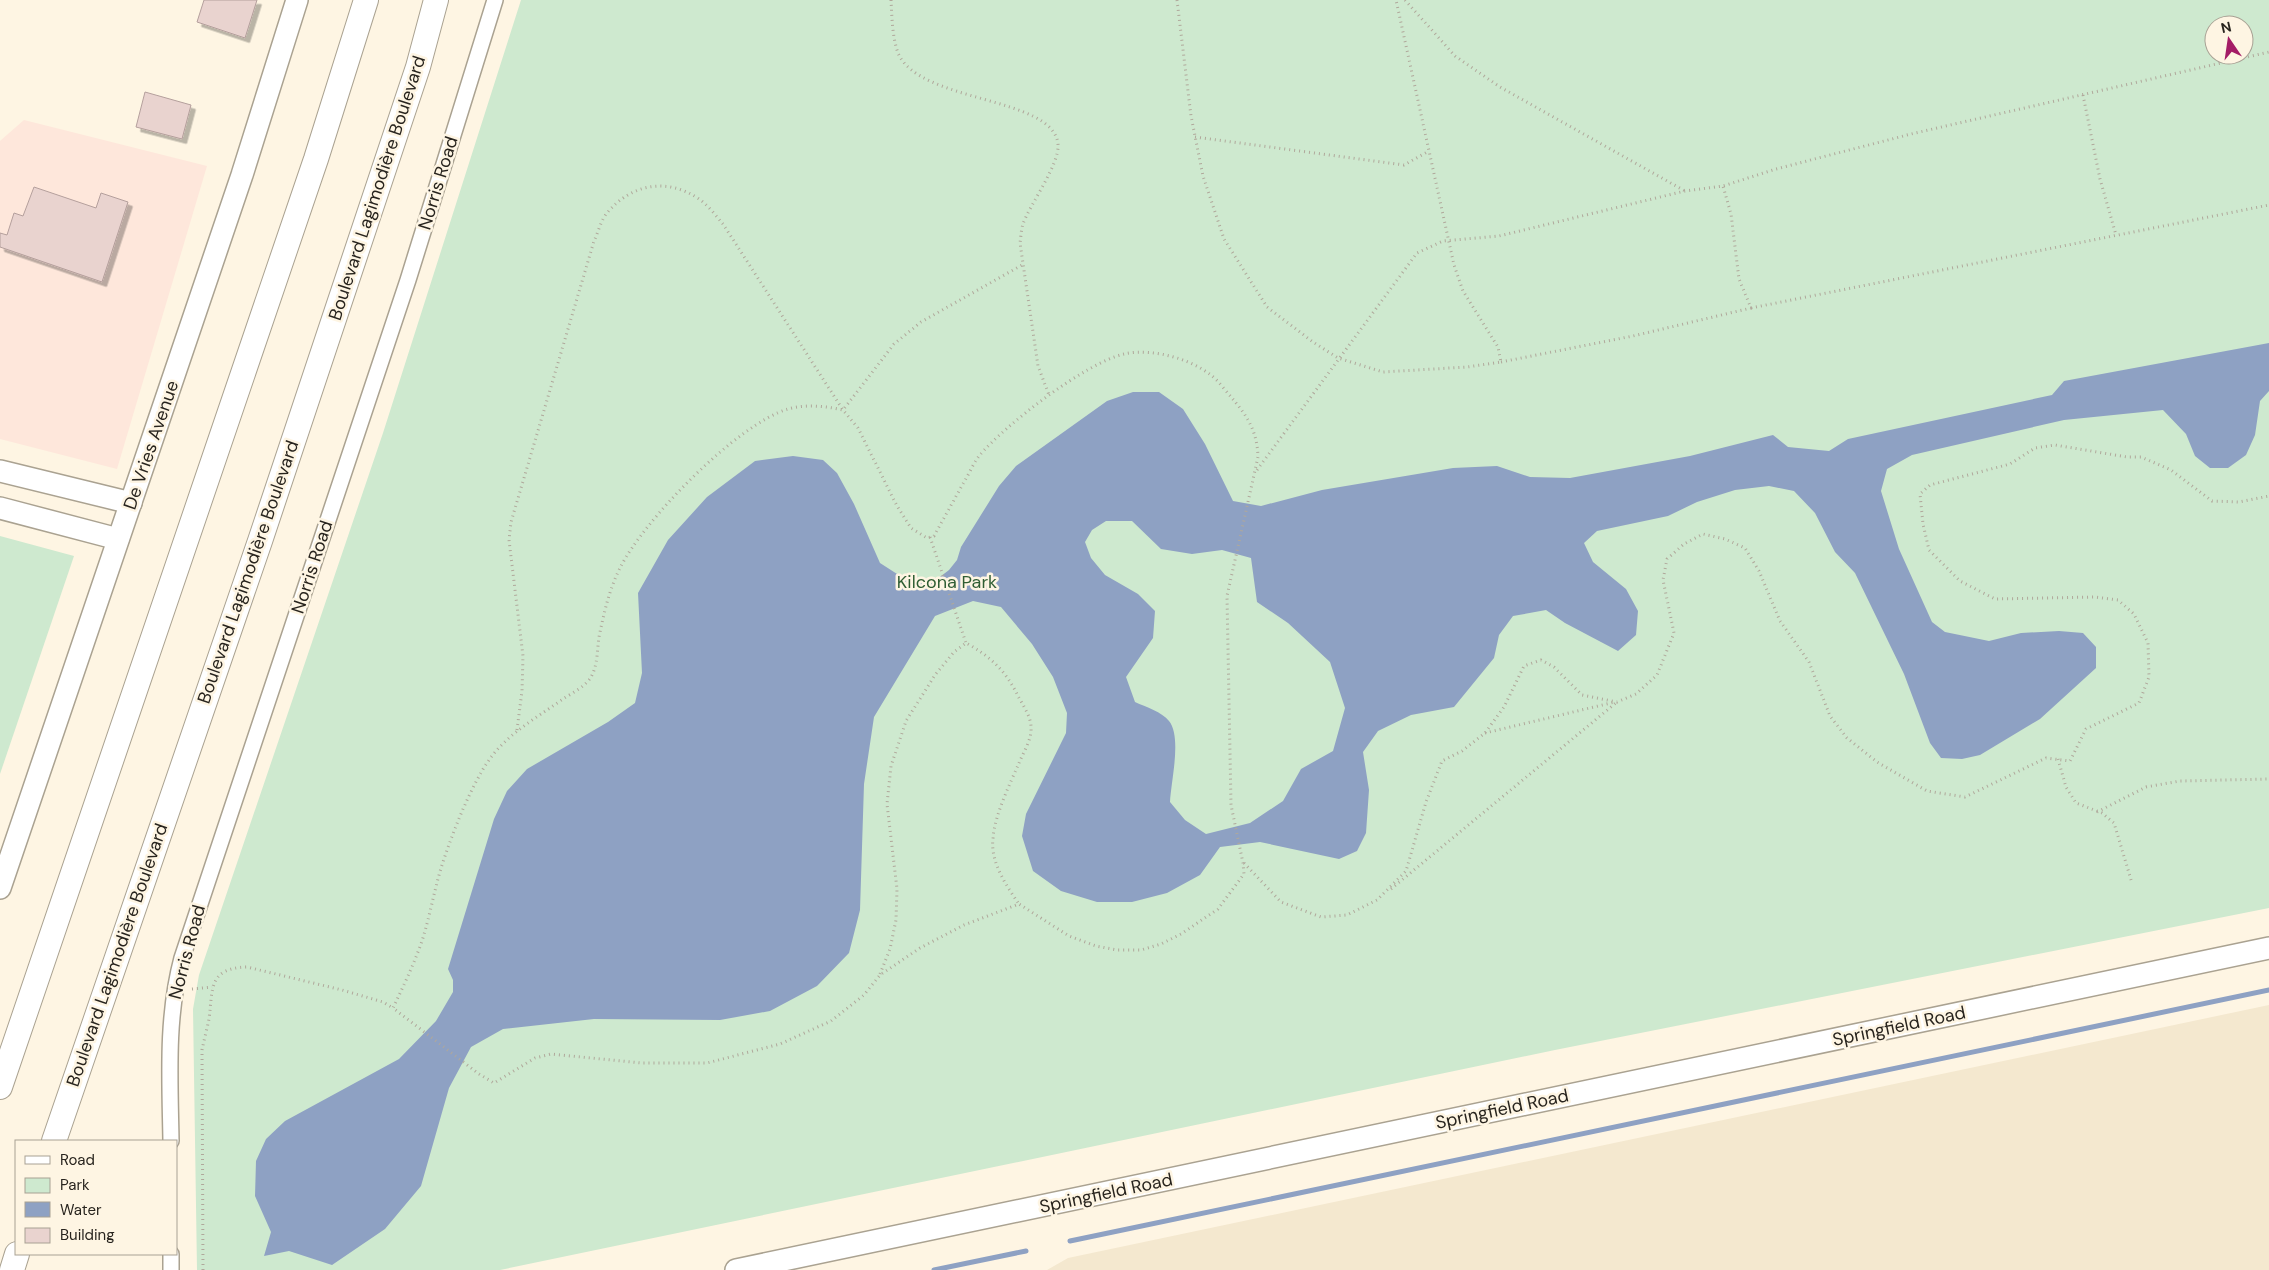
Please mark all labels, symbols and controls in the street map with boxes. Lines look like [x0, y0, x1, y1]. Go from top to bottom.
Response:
north arrow [2204, 15, 2254, 65]
text: N [2219, 17, 2233, 37]
street label: Boulevard Lagimodière Boulevard [323, 53, 431, 323]
street label: Norris Road [412, 133, 464, 233]
street label: De Vries Avenue [118, 377, 184, 513]
street label: Boulevard Lagimodière Boulevard [192, 437, 304, 707]
street label: Norris Road [286, 517, 338, 617]
park label: Kilcona Park [897, 570, 997, 594]
street label: Boulevard Lagimodière Boulevard [61, 820, 173, 1090]
street label: Norris Road [163, 902, 211, 1002]
street label: Springfield Road [1830, 1000, 1968, 1052]
street label: Springfield Road [1433, 1083, 1571, 1135]
legend [15, 1140, 178, 1255]
text: Road [60, 1150, 95, 1170]
street label: Springfield Road [1037, 1167, 1175, 1219]
text: Park [60, 1175, 90, 1195]
text: Water [60, 1200, 102, 1220]
text: Building [60, 1225, 115, 1245]

